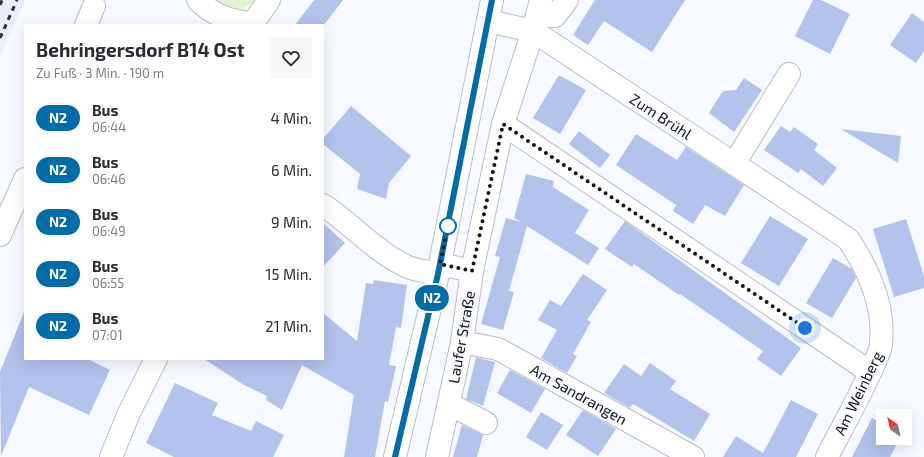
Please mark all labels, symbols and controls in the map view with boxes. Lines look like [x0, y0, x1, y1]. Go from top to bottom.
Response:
button: heart [270, 37, 312, 79]
text: Behringersdorf B14 Ost [36, 38, 245, 61]
text: Zu Fuß · 3 Min. · 190 m [36, 65, 164, 81]
street label: Zum Brühl [627, 89, 696, 143]
text: Bus [92, 101, 118, 119]
text: N2 [49, 109, 67, 126]
text: 4 Min. [270, 109, 312, 127]
text: 06:44 [92, 119, 126, 135]
text: Bus [92, 153, 118, 171]
text: N2 [49, 161, 67, 178]
text: 6 Min. [271, 161, 312, 179]
text: 06:46 [92, 171, 126, 187]
text: Bus [92, 205, 118, 223]
text: N2 [49, 213, 67, 230]
text: 9 Min. [271, 213, 312, 231]
unlabelled marker [439, 217, 457, 235]
text: 06:49 [92, 223, 126, 239]
text: Bus [92, 257, 118, 275]
text: N2 [49, 265, 67, 282]
text: 15 Min. [266, 265, 312, 283]
text: 06:55 [92, 275, 124, 291]
line badge: N2 [414, 285, 450, 311]
text: N2 [423, 289, 441, 306]
street label: Laufer Straße [444, 289, 478, 385]
text: Bus [92, 309, 118, 327]
text: N2 [49, 317, 67, 334]
text: 21 Min. [265, 317, 312, 335]
your location [795, 318, 815, 338]
text: 07:01 [92, 327, 123, 343]
street label: Am Weinberg [830, 348, 886, 438]
street label: Am Sandrangen [527, 360, 631, 428]
north arrow [876, 409, 912, 445]
map controls [876, 409, 912, 445]

